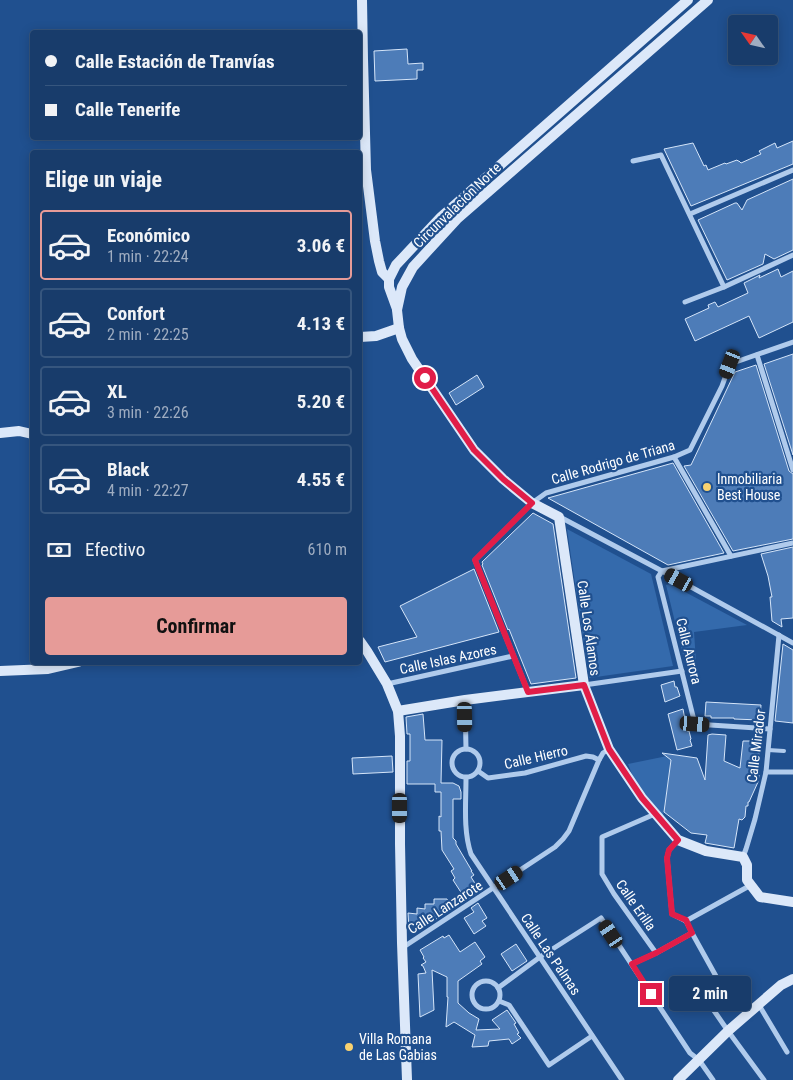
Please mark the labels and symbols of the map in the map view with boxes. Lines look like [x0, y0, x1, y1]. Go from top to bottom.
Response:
north arrow [728, 15, 778, 65]
street label: Circunvalación Norte [410, 159, 504, 251]
car [717, 347, 742, 381]
route start [414, 367, 436, 389]
street label: Calle Rodrigo de Triana [549, 437, 677, 487]
place label: Inmobiliaria Best House [717, 471, 782, 503]
marker: Inmobiliaria Best House [701, 481, 713, 493]
car [662, 566, 695, 594]
street label: Calle Los Álamos [574, 579, 605, 677]
street label: Calle Aurora [673, 616, 705, 686]
street label: Calle Islas Azores [398, 641, 498, 677]
car [457, 702, 472, 732]
street label: Calle Mirador [744, 709, 768, 783]
car [679, 715, 710, 733]
street label: Calle Hierro [503, 742, 569, 772]
car [392, 793, 407, 823]
car [492, 863, 525, 893]
street label: Calle Erilla [613, 876, 659, 934]
street label: Calle Lanzarote [405, 877, 486, 937]
street label: Calle Las Palmas [518, 910, 584, 998]
car [596, 917, 625, 951]
callout: 2 min [668, 976, 751, 1012]
route end [640, 983, 662, 1005]
place label: Villa Romana de Las Gabias [359, 1031, 437, 1063]
marker: Villa Romana de Las Gabias [343, 1041, 355, 1053]

